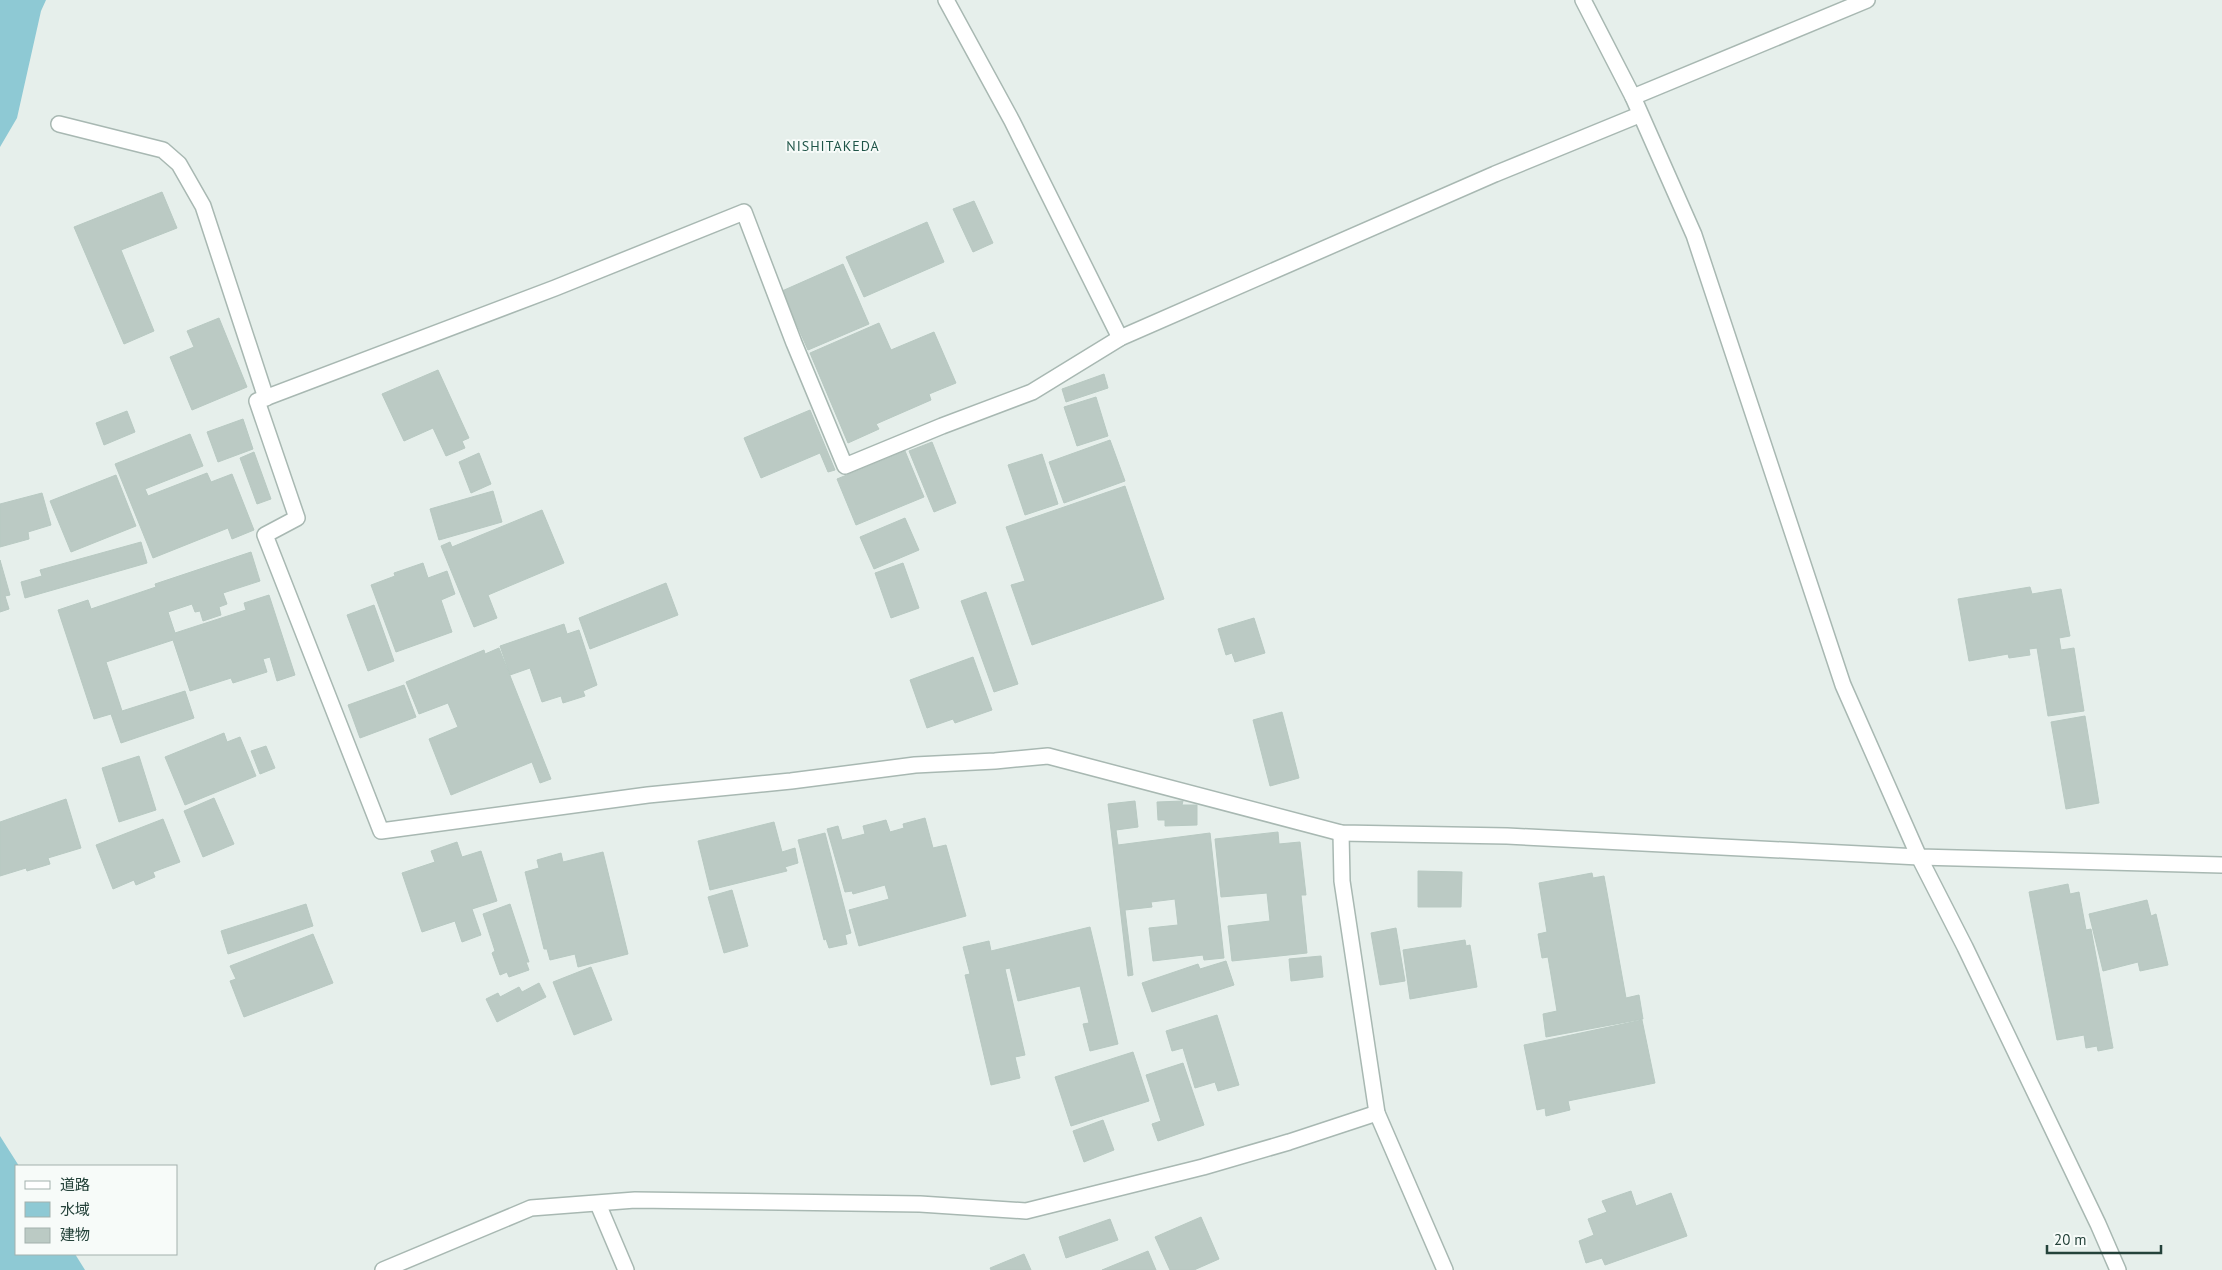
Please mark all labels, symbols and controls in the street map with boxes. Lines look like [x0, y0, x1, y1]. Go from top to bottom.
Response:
district label: NISHITAKEDA [786, 137, 880, 155]
legend [15, 1165, 178, 1255]
text: 道路 [60, 1175, 90, 1194]
text: 水域 [60, 1200, 90, 1219]
scale bar [2047, 1222, 2161, 1254]
text: 建物 [60, 1225, 90, 1244]
text: 20 m [2054, 1230, 2087, 1249]

